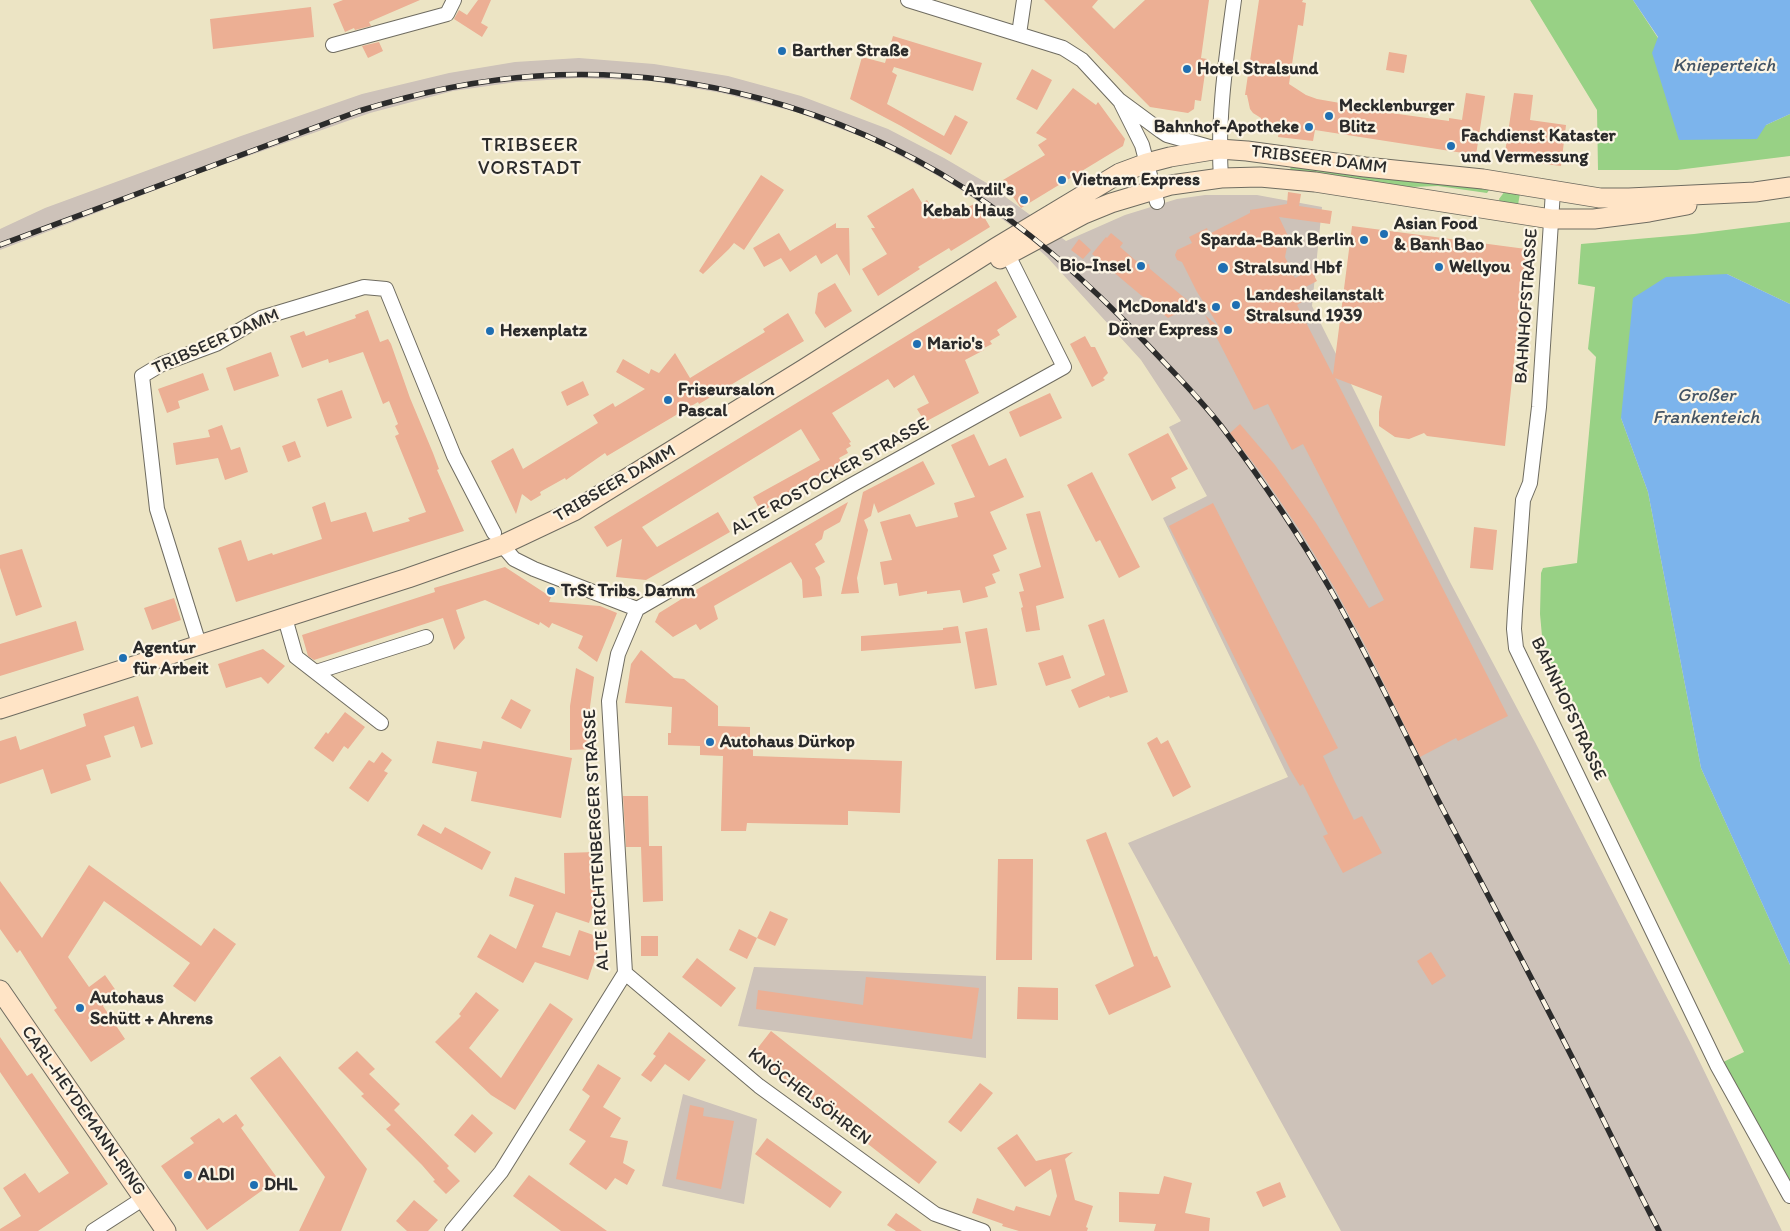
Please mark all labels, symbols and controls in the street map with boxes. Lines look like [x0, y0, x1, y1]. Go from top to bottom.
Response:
place label: Barther Straße [792, 40, 909, 62]
marker: Barther Straße [776, 45, 788, 57]
water label: Knieperteich [1673, 55, 1775, 77]
place label: Hotel Stralsund [1197, 58, 1318, 80]
marker: Hotel Stralsund [1181, 63, 1193, 75]
place label: Mecklenburger Blitz [1339, 95, 1454, 138]
marker: Mecklenburger Blitz [1323, 110, 1335, 122]
place label: Bahnhof-Apotheke [1154, 116, 1299, 138]
marker: Bahnhof-Apotheke [1303, 121, 1315, 133]
place label: Fachdienst Kataster und Vermessung [1461, 125, 1616, 168]
district label: TRIBSEER VORSTADT [476, 134, 584, 181]
marker: Fachdienst Kataster und Vermessung [1445, 140, 1457, 152]
street label: TRIBSEER DAMM [1250, 141, 1388, 179]
place label: Vietnam Express [1072, 169, 1200, 191]
marker: Vietnam Express [1056, 174, 1068, 186]
place label: Ardil's Kebab Haus [923, 179, 1014, 222]
marker: Ardil's Kebab Haus [1018, 194, 1030, 206]
place label: Asian Food & Banh Bao [1394, 213, 1484, 255]
marker: Asian Food & Banh Bao [1378, 228, 1390, 240]
street label: BAHNHOFSTRASSE [1511, 228, 1543, 384]
place label: Sparda-Bank Berlin [1201, 229, 1354, 251]
marker: Sparda-Bank Berlin [1358, 234, 1370, 246]
place label: Bio-Insel [1060, 255, 1131, 277]
place label: Wellyou [1449, 256, 1510, 278]
place label: Stralsund Hbf [1234, 257, 1342, 279]
marker: Bio-Insel [1135, 260, 1147, 272]
marker: Stralsund Hbf [1216, 261, 1230, 275]
marker: Wellyou [1433, 261, 1445, 273]
place label: Landesheilanstalt Stralsund 1939 [1246, 284, 1384, 326]
place label: McDonald's [1118, 296, 1206, 318]
marker: Landesheilanstalt Stralsund 1939 [1230, 299, 1242, 311]
marker: McDonald's [1210, 301, 1222, 313]
street label: TRIBSEER DAMM [149, 304, 283, 380]
place label: Döner Express [1108, 319, 1218, 341]
place label: Hexenplatz [500, 320, 587, 342]
marker: Döner Express [1222, 324, 1234, 336]
marker: Hexenplatz [484, 325, 496, 337]
place label: Mario's [927, 333, 983, 355]
marker: Mario's [911, 338, 923, 350]
place label: Friseursalon Pascal [678, 379, 774, 422]
water label: Großer Frankenteich [1653, 385, 1759, 429]
marker: Friseursalon Pascal [662, 394, 674, 406]
street label: ALTE ROSTOCKER STRASSE [727, 413, 933, 541]
street label: TRIBSEER DAMM [550, 440, 680, 528]
place label: TrSt Tribs. Damm [561, 580, 695, 602]
marker: TrSt Tribs. Damm [545, 585, 557, 597]
street label: BAHNHOFSTRASSE [1525, 634, 1611, 784]
place label: Agentur für Arbeit [133, 637, 209, 680]
marker: Agentur für Arbeit [117, 652, 129, 664]
street label: ALTE RICHTENBERGER STRASSE [579, 709, 615, 971]
place label: Autohaus Dürkop [720, 731, 855, 753]
marker: Autohaus Dürkop [704, 736, 716, 748]
place label: Autohaus Schütt + Ahrens [90, 987, 213, 1030]
marker: Autohaus Schütt + Ahrens [74, 1002, 86, 1014]
street label: CARL-HEYDEMANN-RING [16, 1022, 150, 1200]
street label: KNÖCHELSÖHREN [743, 1044, 875, 1150]
place label: ALDI [198, 1164, 235, 1186]
marker: ALDI [182, 1169, 194, 1181]
place label: DHL [264, 1174, 297, 1196]
marker: DHL [248, 1179, 260, 1191]

